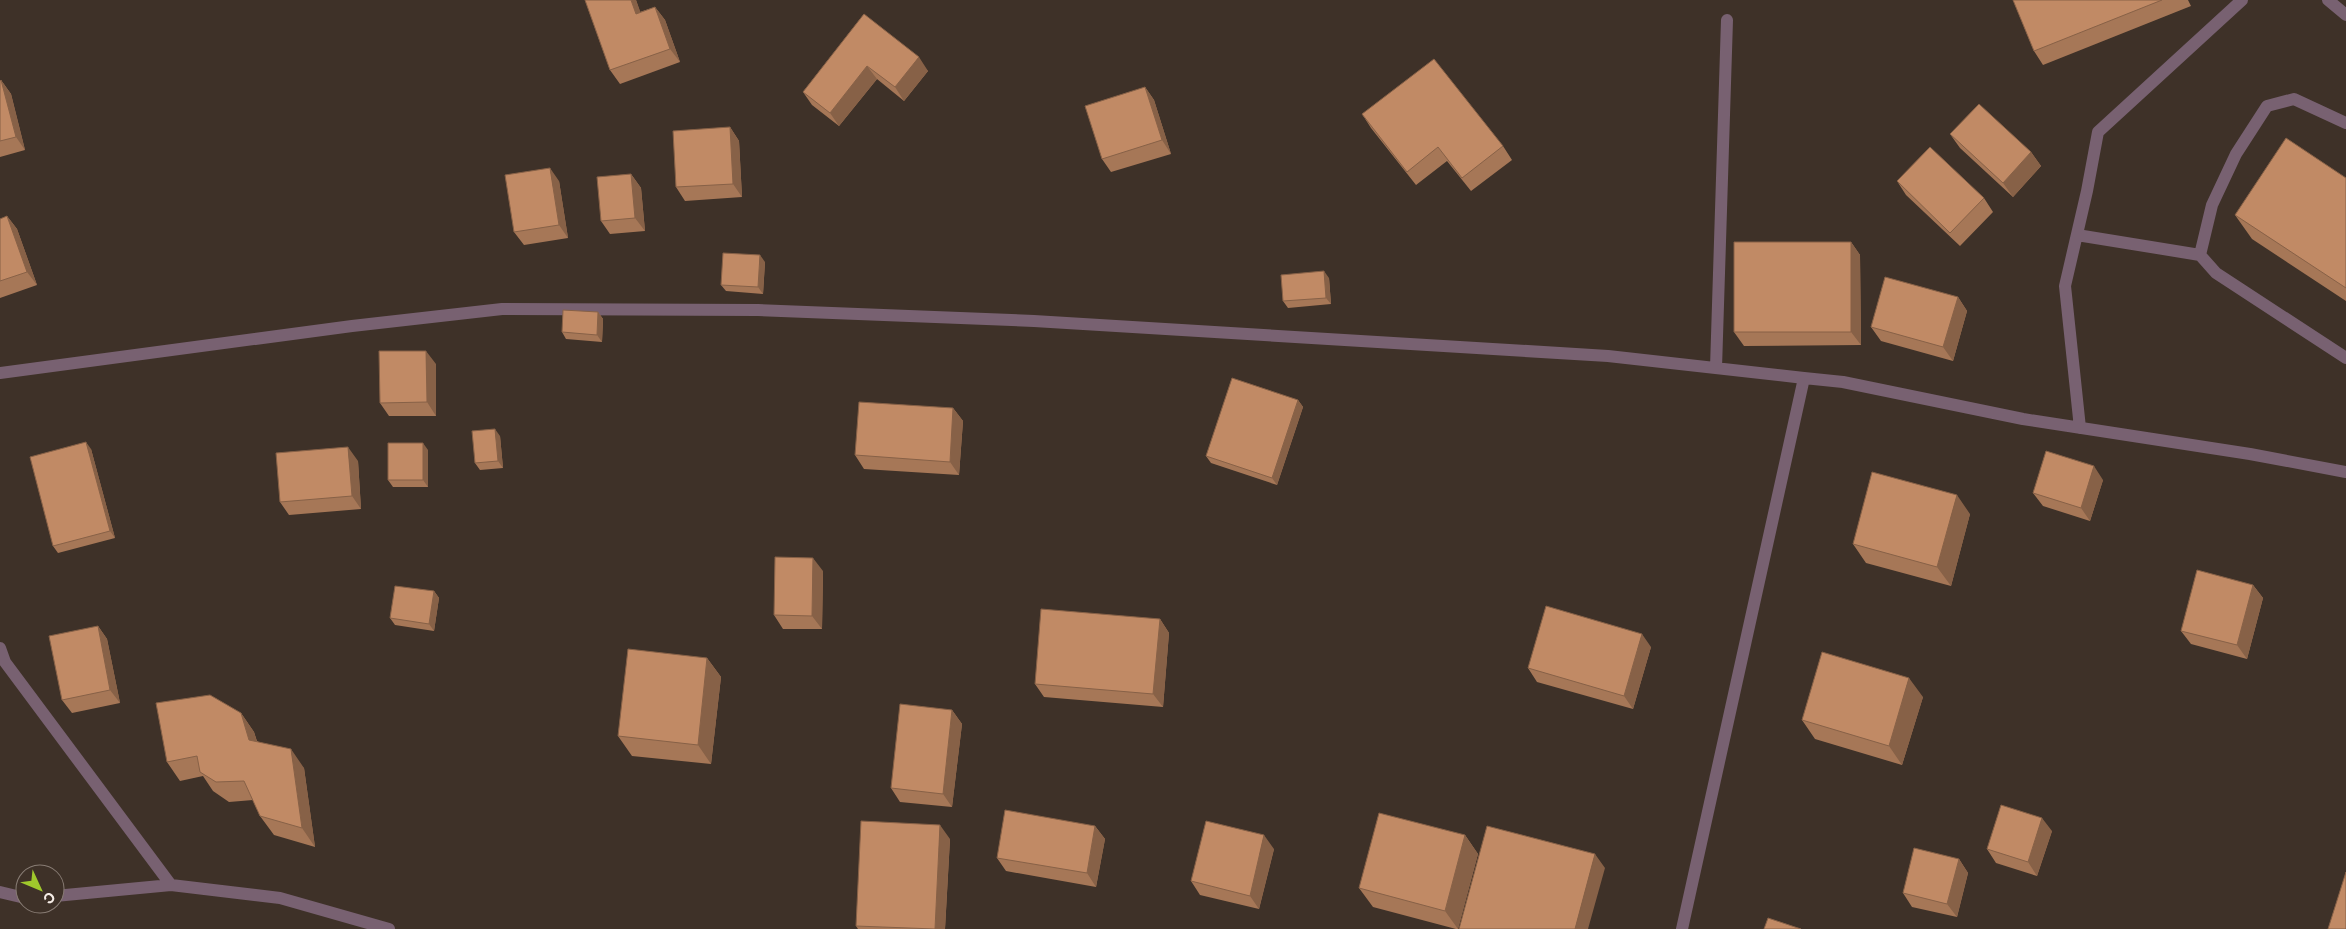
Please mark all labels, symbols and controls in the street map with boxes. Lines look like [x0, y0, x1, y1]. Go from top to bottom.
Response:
north arrow [15, 864, 65, 914]
text: С [40, 889, 59, 908]

